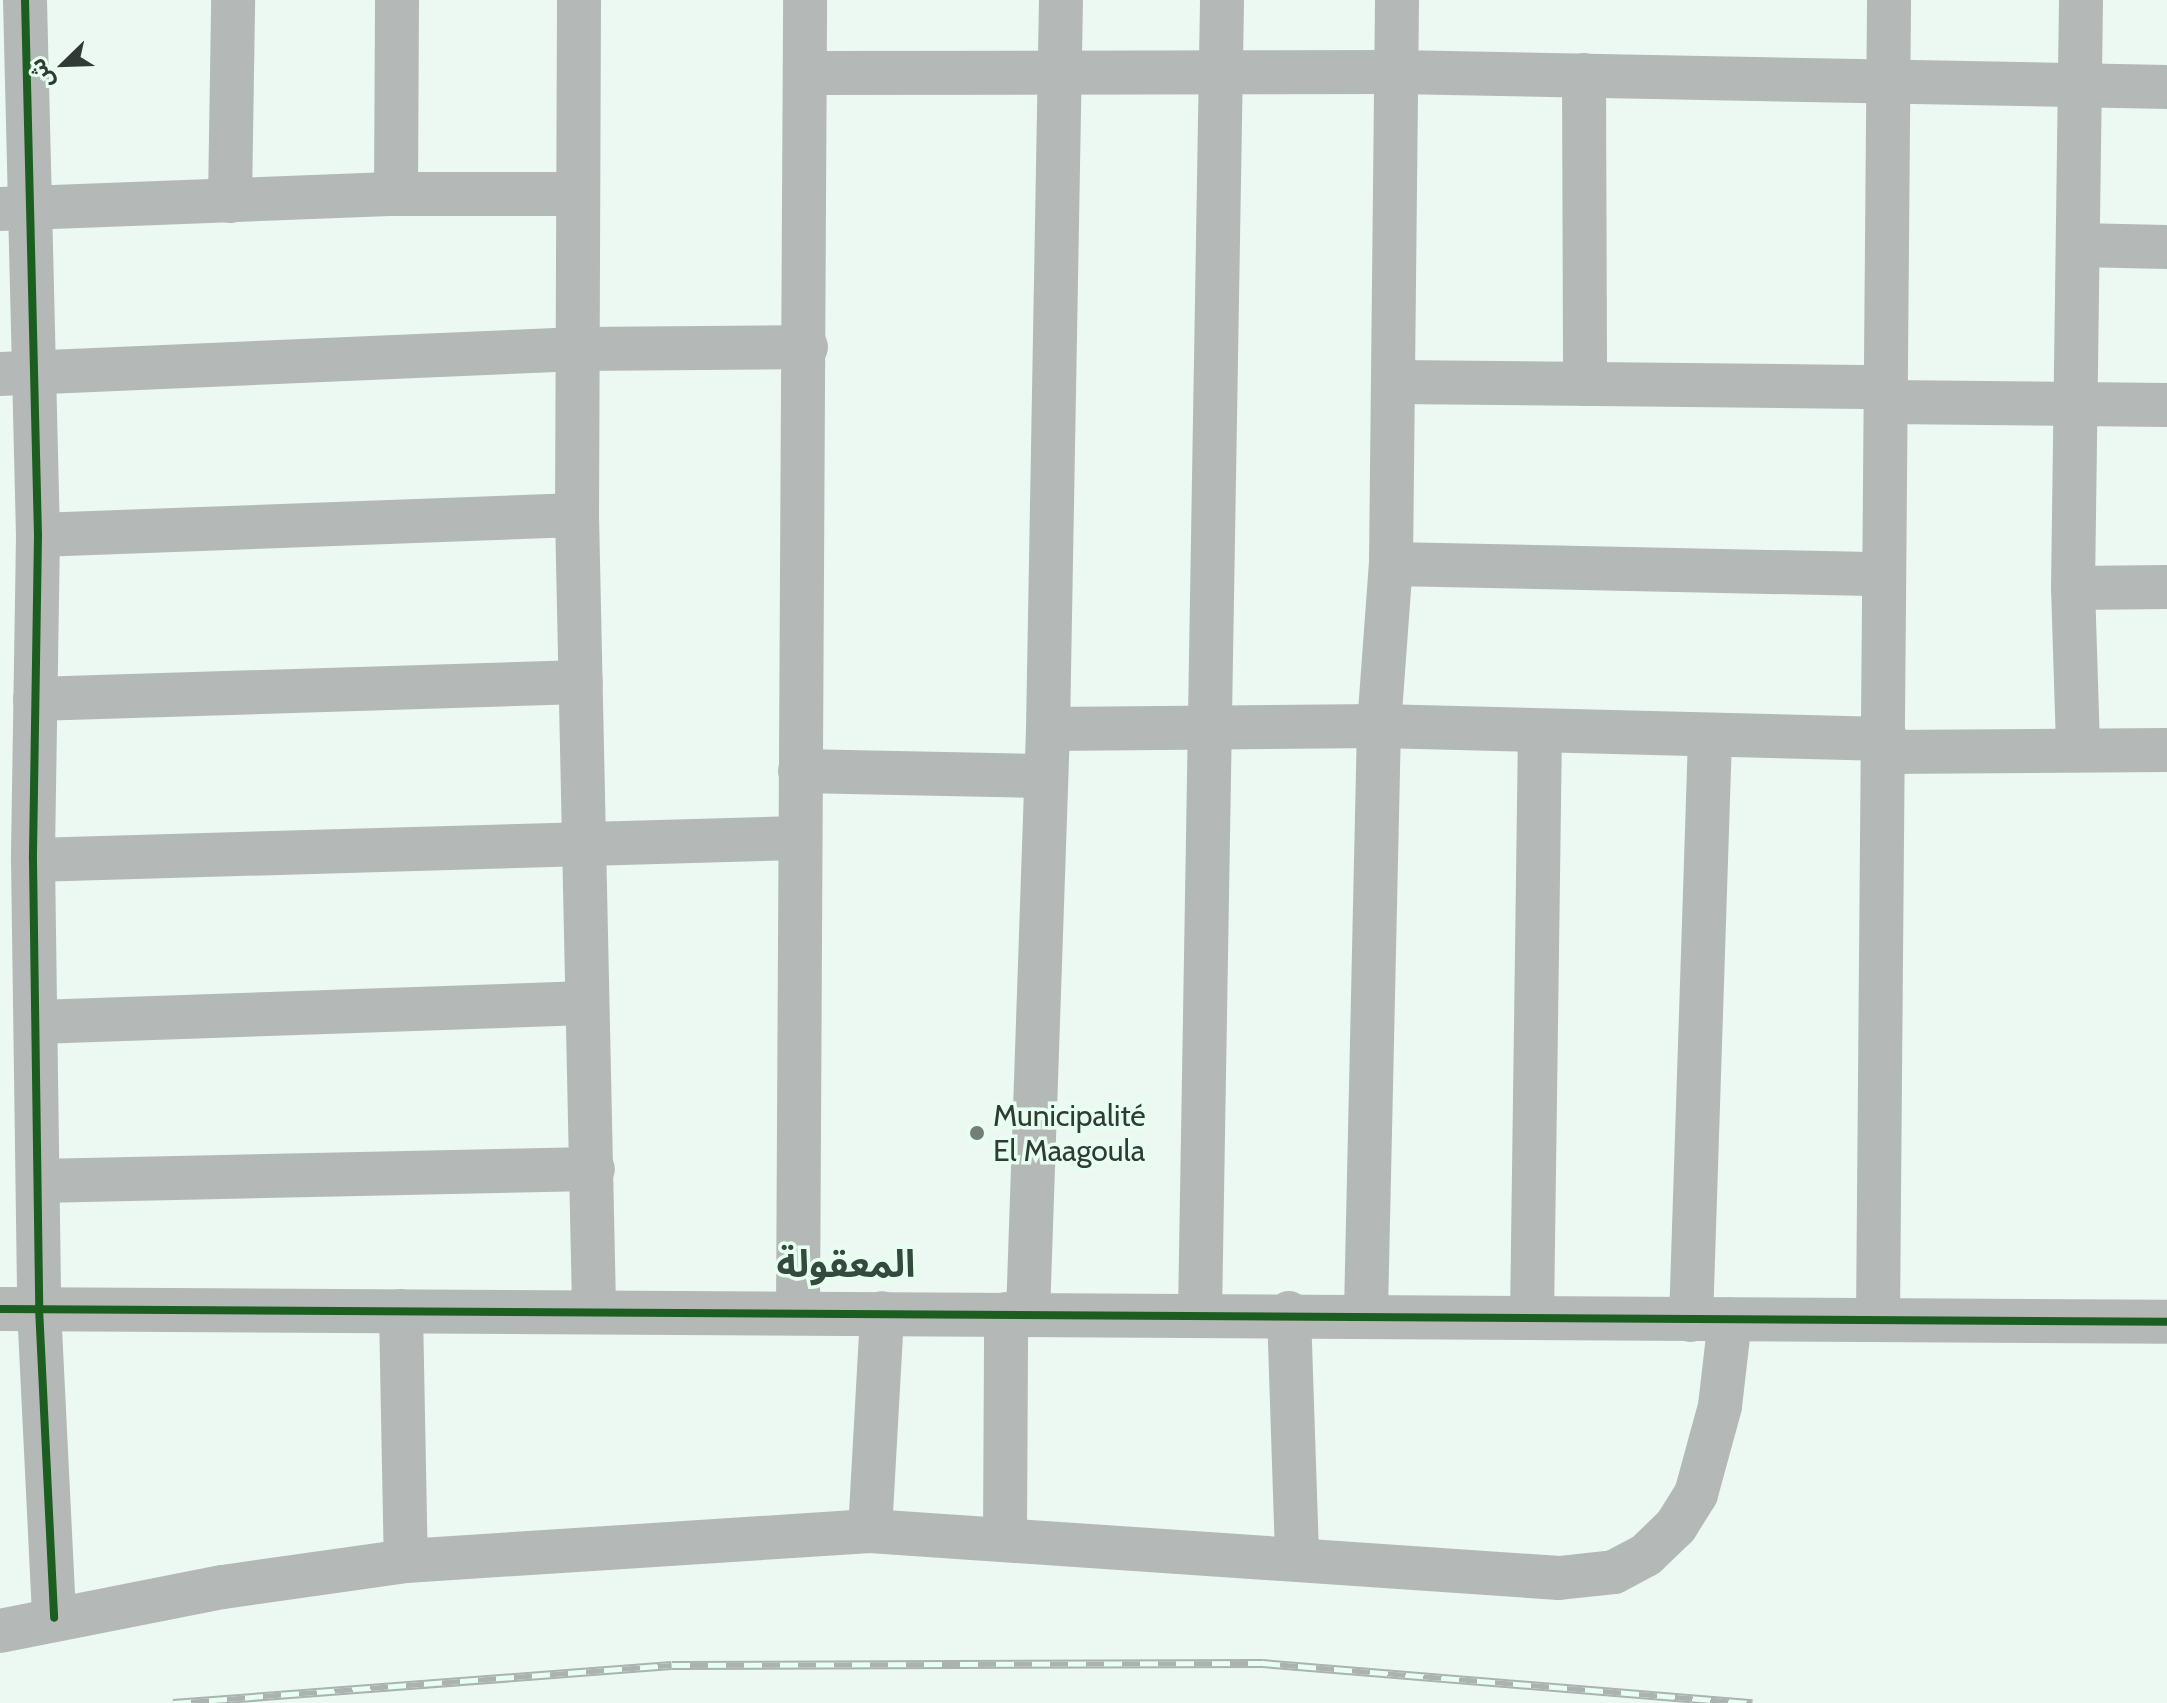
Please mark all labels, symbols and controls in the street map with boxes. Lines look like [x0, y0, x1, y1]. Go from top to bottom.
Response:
north arrow [24, 24, 104, 104]
text: ش [23, 54, 60, 93]
place label: Municipalité El Maagoula [993, 1098, 1146, 1168]
marker: Municipalité El Maagoula [968, 1124, 986, 1142]
district label: المعقولة [777, 1241, 915, 1287]

